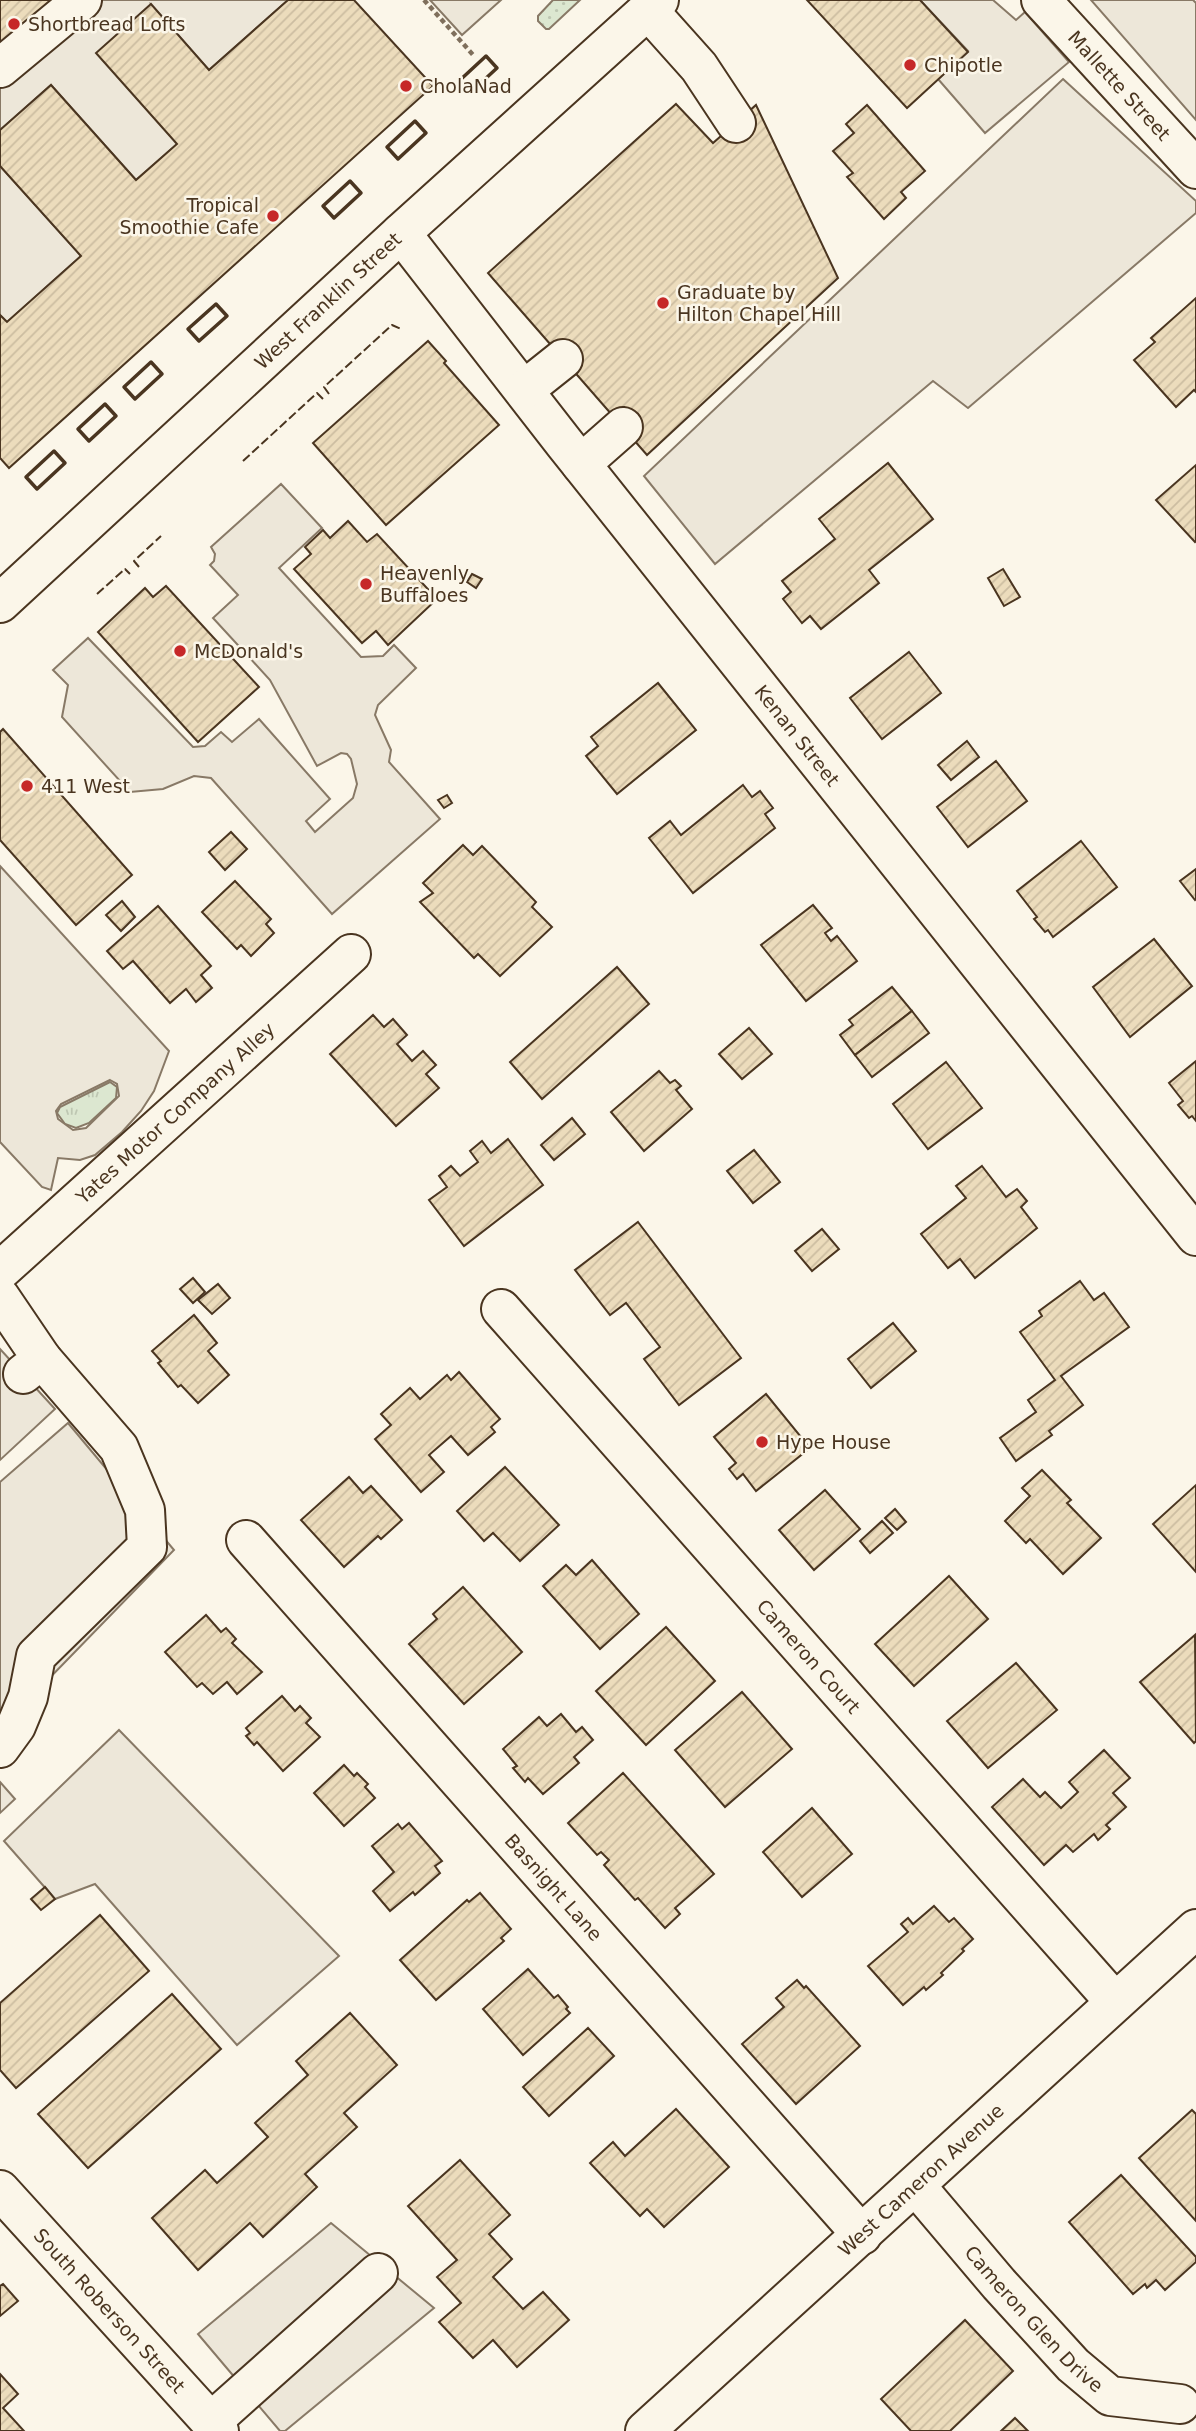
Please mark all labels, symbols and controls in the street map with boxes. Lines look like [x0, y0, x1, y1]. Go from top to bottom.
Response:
place label: Shortbread Lofts [28, 13, 185, 35]
marker: Shortbread Lofts [6, 16, 22, 32]
street label: Mallette Street [1064, 26, 1175, 145]
place label: Chipotle [924, 54, 1003, 76]
marker: Chipotle [902, 57, 918, 73]
place label: CholaNad [420, 75, 512, 97]
marker: CholaNad [398, 78, 414, 94]
place label: Tropical Smoothie Cafe [119, 194, 259, 238]
marker: Tropical Smoothie Cafe [265, 208, 281, 224]
street label: West Franklin Street [250, 228, 406, 374]
place label: Graduate by Hilton Chapel Hill [677, 281, 841, 325]
marker: Graduate by Hilton Chapel Hill [655, 295, 671, 311]
place label: Heavenly Buffaloes [380, 562, 469, 606]
marker: Heavenly Buffaloes [358, 576, 374, 592]
place label: McDonald's [194, 640, 303, 662]
marker: McDonald's [172, 643, 188, 659]
street label: Kenan Street [750, 681, 844, 790]
place label: 411 West [41, 775, 130, 797]
marker: 411 West [19, 778, 35, 794]
street label: Yates Motor Company Alley [71, 1018, 279, 1209]
place label: Hype House [776, 1431, 891, 1453]
marker: Hype House [754, 1434, 770, 1450]
street label: Cameron Court [753, 1595, 865, 1718]
street label: Basnight Lane [501, 1829, 607, 1945]
street label: West Cameron Avenue [834, 2099, 1008, 2261]
street label: South Roberson Street [29, 2224, 190, 2397]
street label: Cameron Glen Drive [960, 2241, 1108, 2397]

